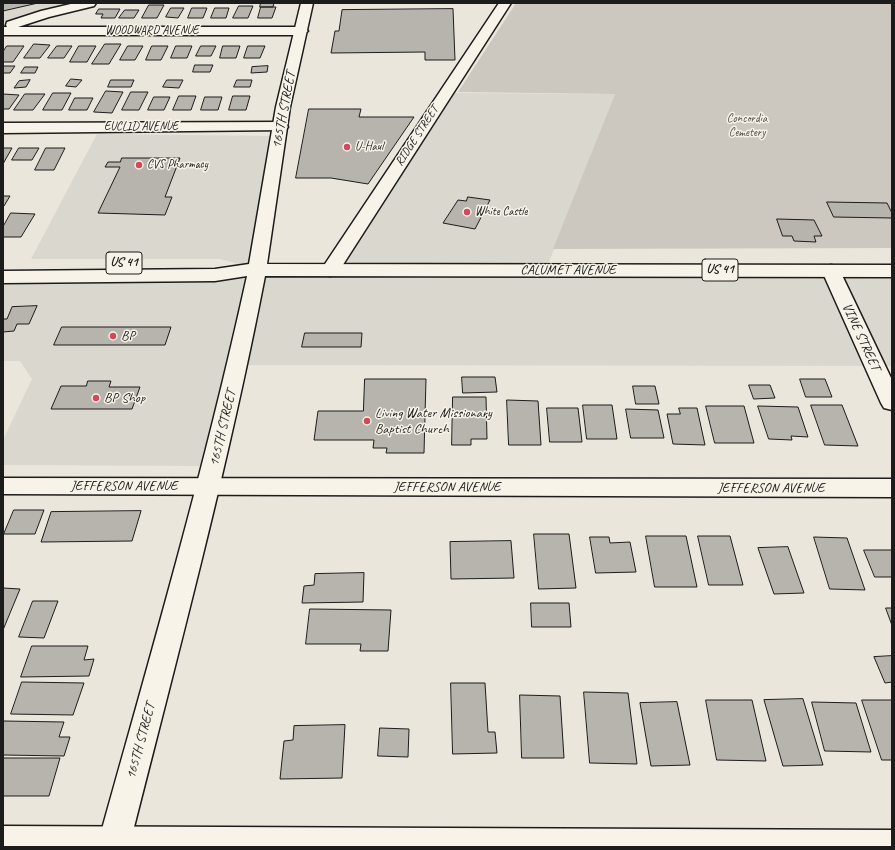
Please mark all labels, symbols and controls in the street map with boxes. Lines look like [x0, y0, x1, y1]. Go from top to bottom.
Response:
street label: WOODWARD AVENUE [105, 24, 199, 38]
street label: 165TH STREET [268, 70, 300, 150]
street label: RIDGE STREET [392, 103, 442, 169]
park label: Concordia Cemetery [727, 112, 767, 140]
street label: EUCLID AVENUE [104, 120, 178, 134]
place label: U-Haul [355, 140, 383, 154]
marker: U-Haul [342, 142, 352, 152]
place label: CVS Pharmacy [147, 158, 208, 172]
marker: CVS Pharmacy [134, 160, 144, 170]
place label: White Castle [475, 205, 527, 219]
marker: White Castle [462, 207, 472, 217]
road number: US 41 [106, 252, 142, 274]
road number: US 41 [702, 259, 738, 281]
street label: CALUMET AVENUE [520, 262, 616, 278]
street label: VINE STREET [838, 301, 884, 373]
place label: BP [121, 328, 135, 344]
marker: BP [108, 331, 118, 341]
street label: 165TH STREET [206, 388, 240, 468]
place label: BP Shop [104, 390, 145, 406]
marker: BP Shop [91, 393, 101, 403]
place label: Living Water Missionary Baptist Church [375, 405, 492, 438]
marker: Living Water Missionary Baptist Church [362, 416, 372, 426]
street label: JEFFERSON AVENUE [71, 478, 177, 494]
street label: JEFFERSON AVENUE [394, 479, 500, 495]
street label: JEFFERSON AVENUE [718, 480, 824, 496]
street label: 165TH STREET [123, 701, 159, 781]

